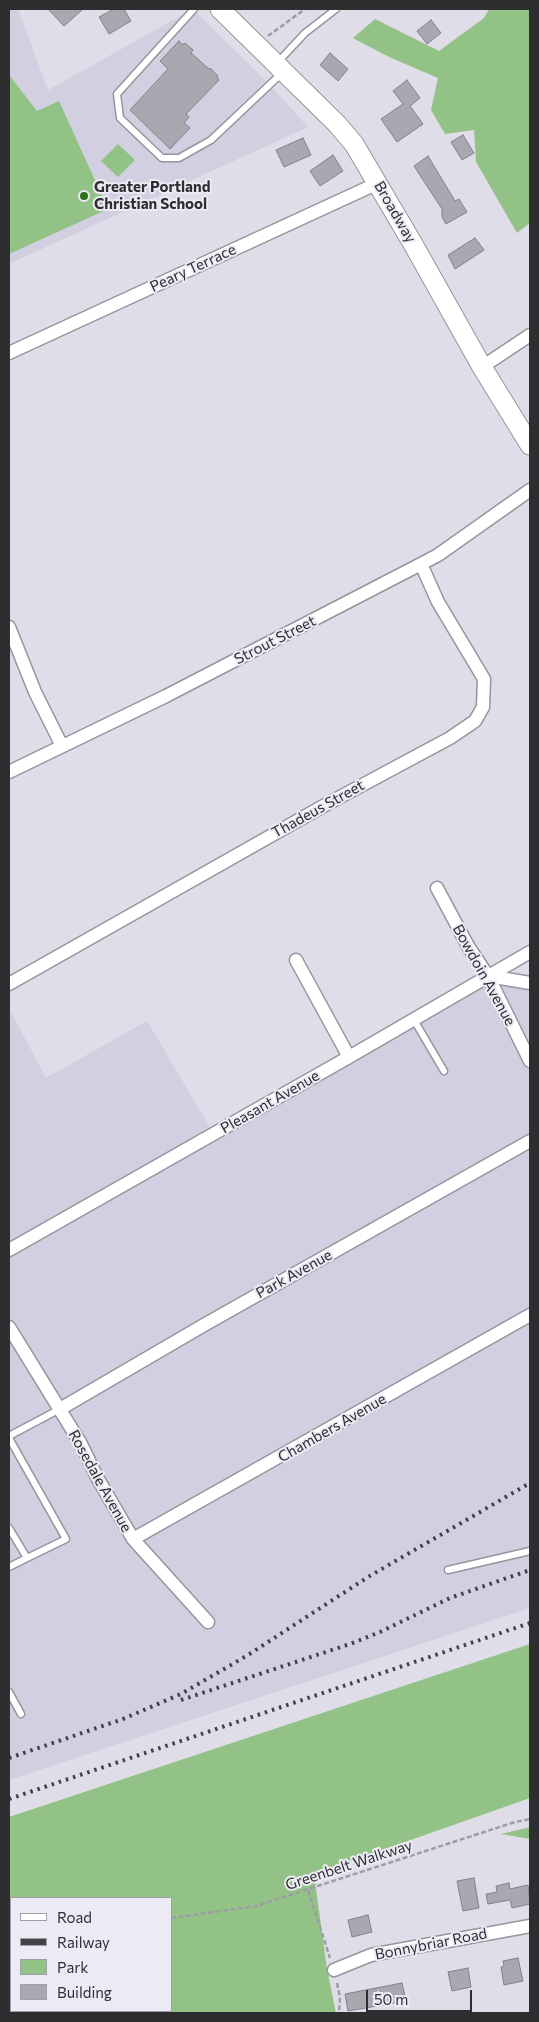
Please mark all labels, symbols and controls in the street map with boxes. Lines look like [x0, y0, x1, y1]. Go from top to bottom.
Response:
place label: Greater Portland Christian School [94, 178, 210, 213]
street label: Broadway [370, 178, 420, 246]
marker: Greater Portland Christian School [78, 190, 90, 202]
street label: Peary Terrace [147, 240, 239, 296]
street label: Strout Street [231, 612, 319, 668]
street label: Thadeus Street [269, 776, 367, 842]
street label: Bowdoin Avenue [449, 921, 519, 1029]
street label: Pleasant Avenue [217, 1066, 323, 1138]
street label: Park Avenue [253, 1246, 335, 1302]
street label: Chambers Avenue [275, 1390, 389, 1466]
street label: Rosedale Avenue [64, 1427, 136, 1535]
street label: Greenbelt Walkway [283, 1836, 415, 1894]
legend [10, 1897, 172, 2012]
text: Road [57, 1908, 92, 1926]
street label: Bonnybriar Road [373, 1924, 489, 1964]
text: Railway [57, 1933, 110, 1951]
text: Park [57, 1958, 88, 1976]
scale bar [369, 1980, 475, 2012]
text: Building [57, 1983, 112, 2001]
text: 50 m [374, 1990, 408, 2008]

